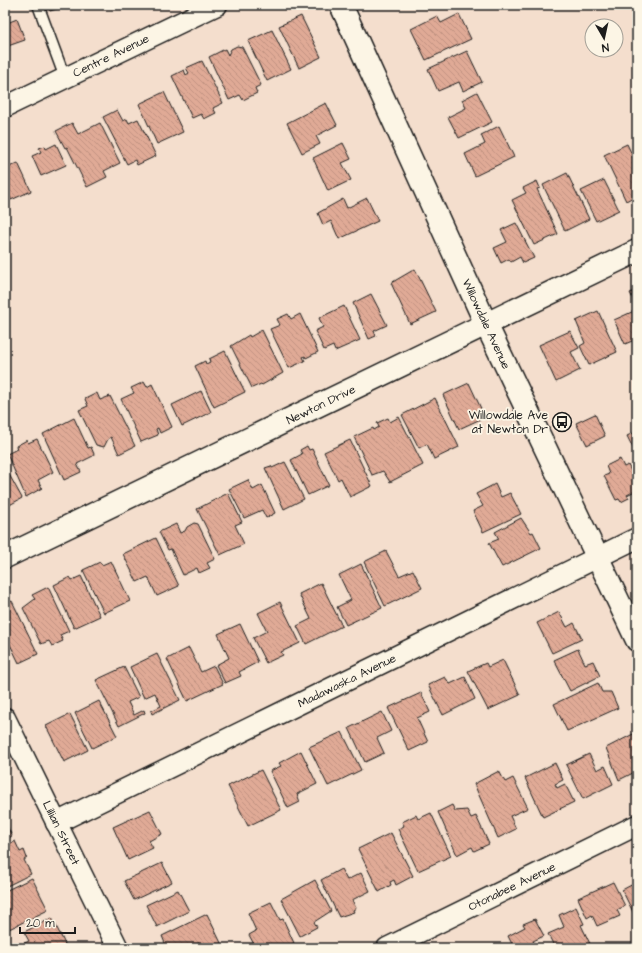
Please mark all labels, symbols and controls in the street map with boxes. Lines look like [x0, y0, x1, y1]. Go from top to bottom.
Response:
north arrow [584, 18, 624, 58]
street label: Centre Avenue [70, 30, 152, 82]
text: N [601, 39, 610, 55]
street label: Willowdale Avenue [458, 276, 515, 372]
street label: Newton Drive [284, 381, 359, 429]
place label: Willowdale Ave at Newton Dr [469, 407, 549, 438]
bus stop icon: Willowdale Ave at Newton Dr [551, 411, 573, 433]
street label: Madawaska Avenue [295, 650, 399, 712]
street label: Lillian Street [38, 798, 84, 868]
street label: Otonabee Avenue [465, 858, 559, 916]
scale bar [20, 909, 75, 935]
text: 20 m [26, 915, 55, 932]

